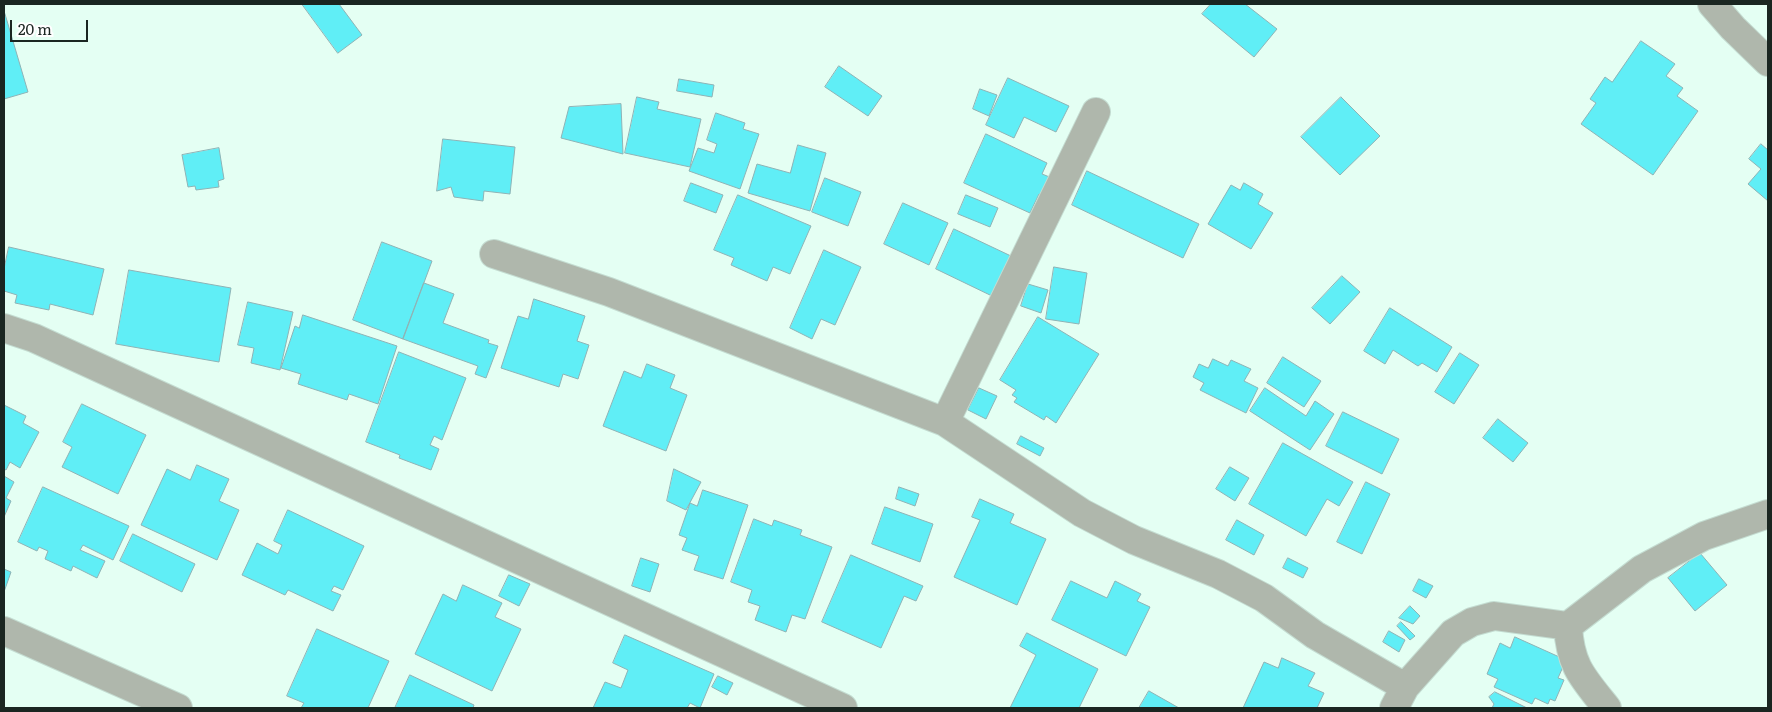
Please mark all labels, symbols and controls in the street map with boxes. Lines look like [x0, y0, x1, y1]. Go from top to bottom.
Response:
scale bar [12, 10, 90, 42]
text: 20 m [18, 17, 52, 40]

